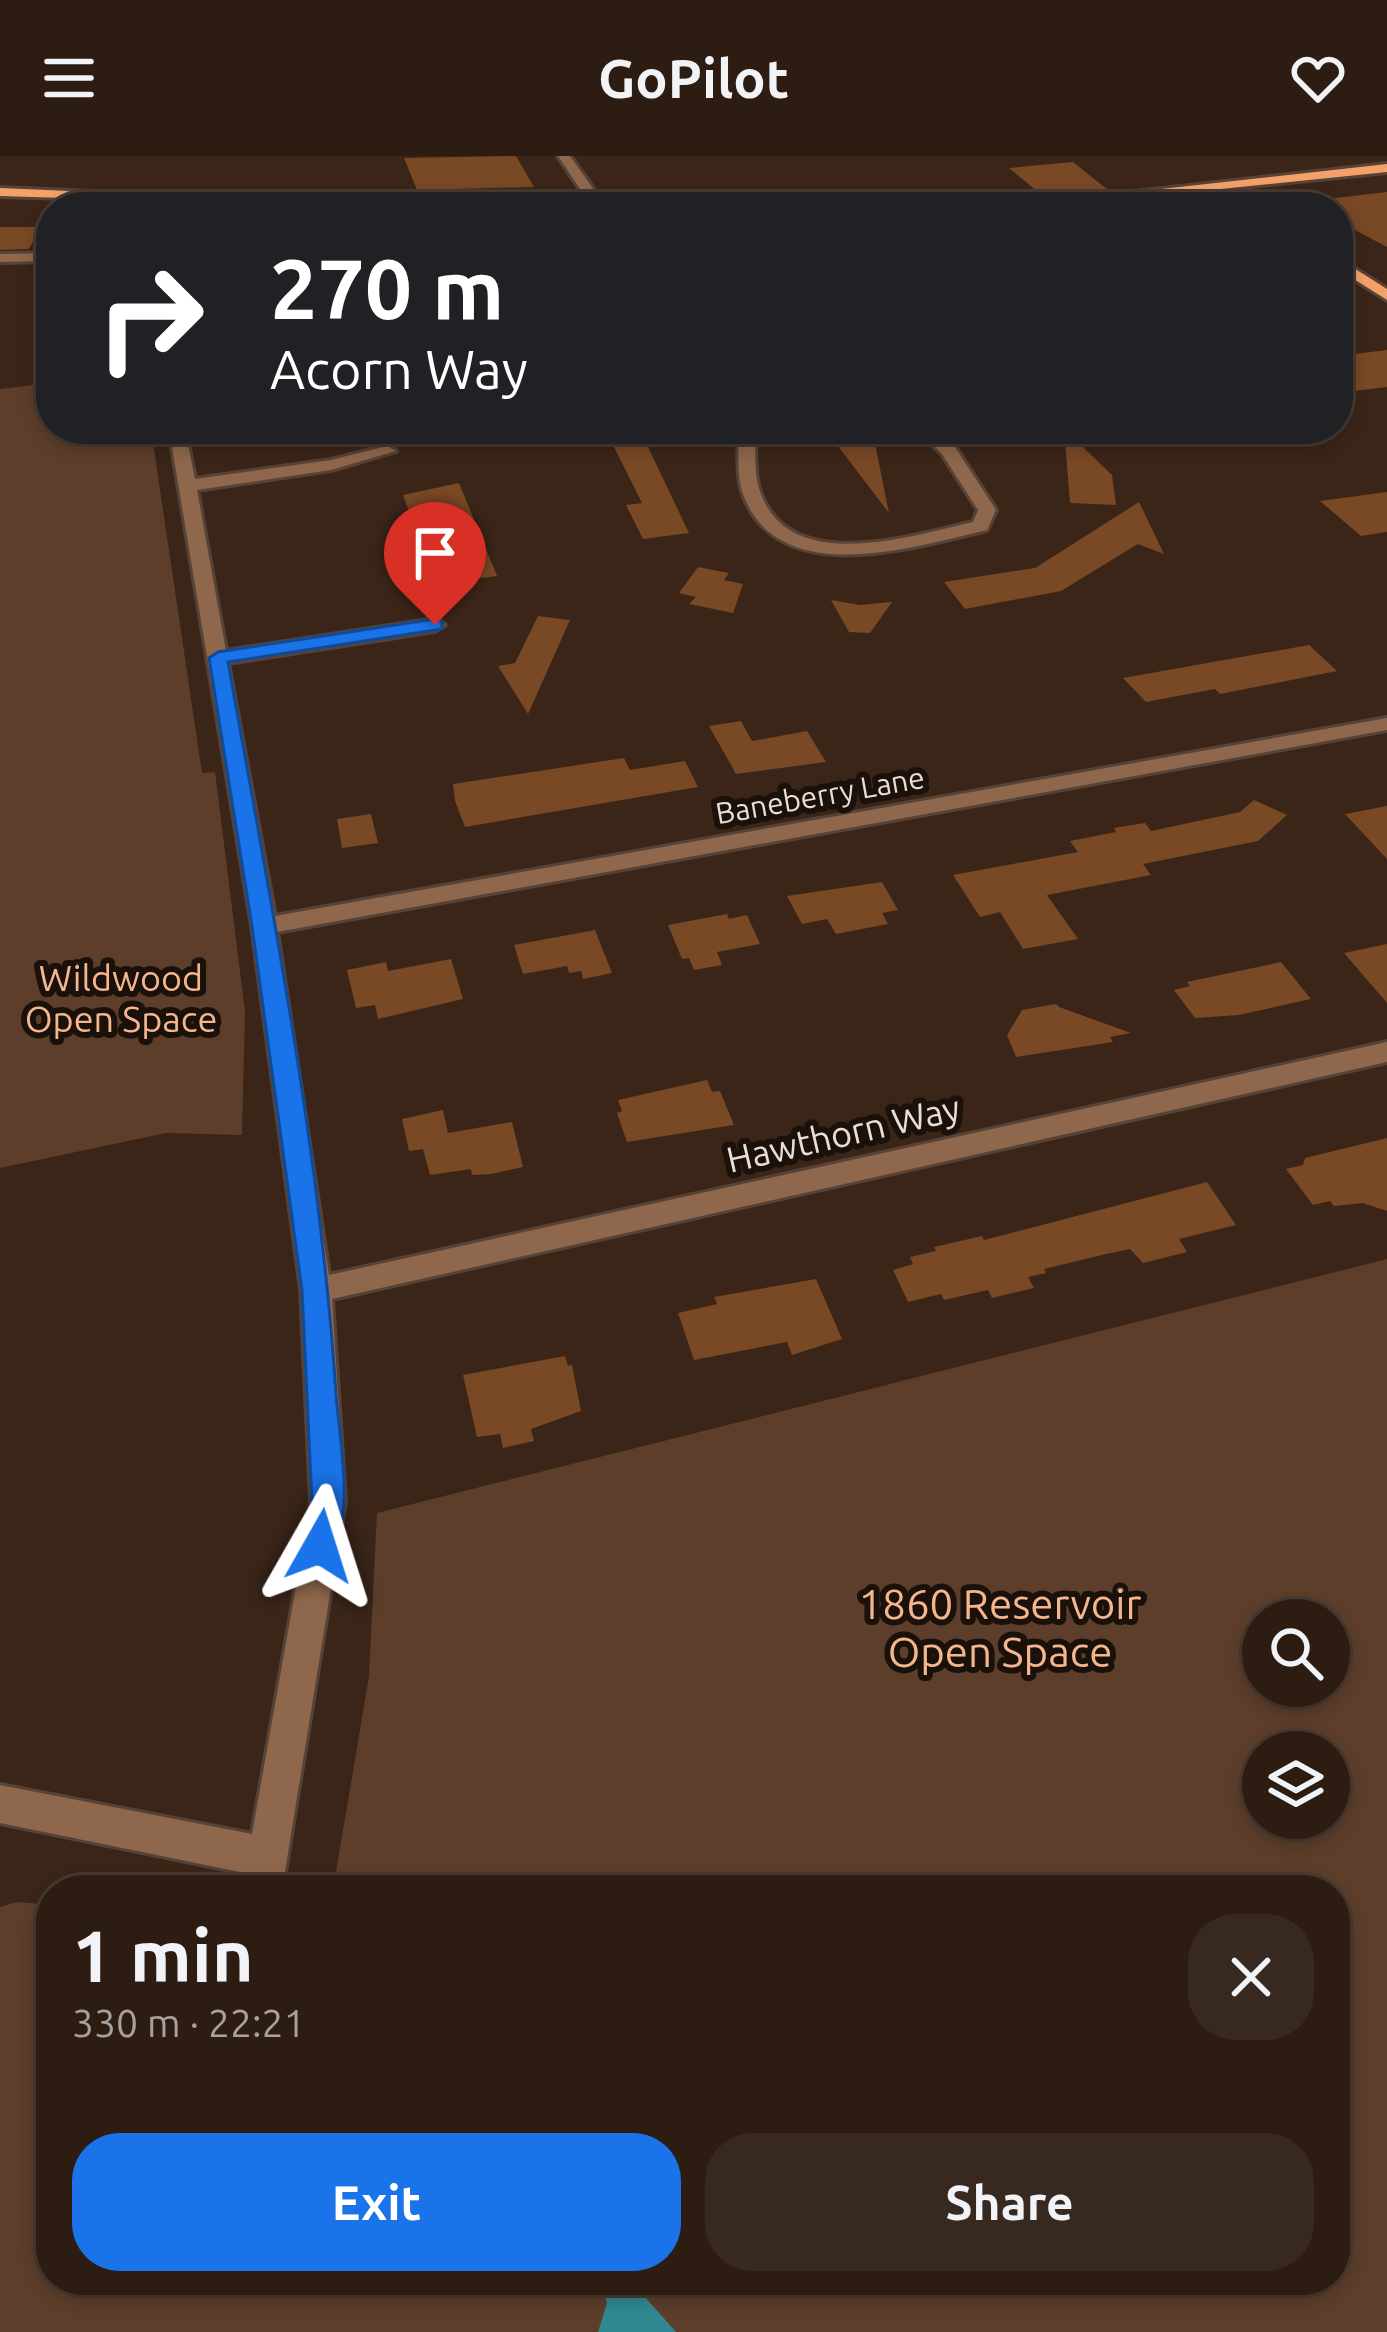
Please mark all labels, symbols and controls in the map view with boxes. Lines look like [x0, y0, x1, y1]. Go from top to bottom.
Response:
icon: menu [36, 45, 102, 111]
icon: heart [1285, 45, 1351, 111]
text: GoPilot [598, 48, 789, 108]
icon: right [72, 240, 228, 396]
text: 270 m [270, 241, 504, 335]
text: Acorn Way [270, 339, 528, 399]
pin [384, 502, 486, 625]
icon: arrive [402, 520, 468, 586]
street label: Baneberry Lane [713, 760, 927, 830]
park label: Wildwood Open Space [25, 957, 217, 1039]
street label: Hawthorn Way [722, 1086, 964, 1180]
position arrow [257, 1483, 383, 1609]
park label: 1860 Reservoir Open Space [859, 1580, 1142, 1675]
map controls [1242, 1599, 1350, 1839]
button: search [1242, 1599, 1350, 1707]
button: layers [1242, 1731, 1350, 1839]
button: close [1188, 1914, 1314, 2040]
text: 1 min [72, 1915, 254, 1996]
text: 330 m · 22:21 [72, 2001, 306, 2044]
button: Exit [72, 2133, 681, 2271]
button: Share [705, 2133, 1314, 2271]

